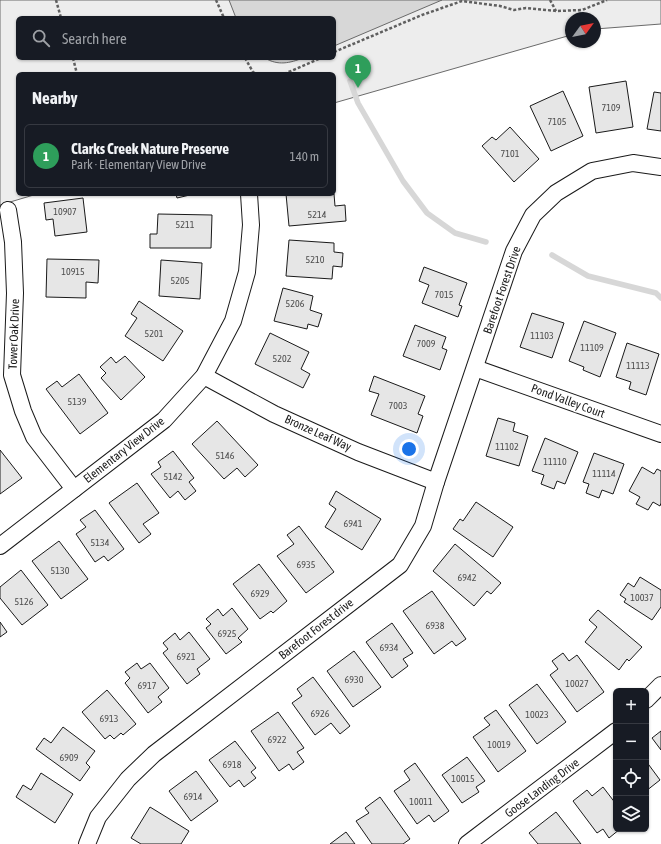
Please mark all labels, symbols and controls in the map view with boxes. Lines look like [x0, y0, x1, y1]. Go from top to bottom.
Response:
north arrow [565, 12, 601, 48]
search box [16, 16, 336, 60]
icon: search [30, 27, 52, 49]
text: Search here [62, 30, 127, 47]
pin: 1 [345, 55, 371, 88]
text: Nearby [32, 88, 78, 108]
house number: 7109 [602, 102, 621, 113]
house number: 7105 [548, 116, 567, 127]
text: Clarks Creek Nature Preserve [71, 140, 229, 157]
house number: 7101 [501, 148, 520, 159]
text: 1 [43, 149, 49, 164]
text: 140 m [290, 149, 319, 164]
text: Park · Elementary View Drive [71, 157, 206, 172]
house number: 10907 [53, 206, 77, 217]
house number: 5214 [308, 209, 327, 220]
house number: 5211 [176, 219, 195, 230]
street label: Barefoot Forest Drive [480, 244, 524, 336]
house number: 5210 [306, 254, 325, 265]
house number: 10915 [61, 266, 85, 277]
house number: 5205 [171, 275, 190, 286]
house number: 7015 [435, 289, 454, 300]
street label: Tower Oak Drive [6, 298, 22, 370]
house number: 5206 [286, 298, 305, 309]
house number: 5201 [145, 328, 164, 339]
house number: 11103 [530, 330, 554, 341]
house number: 7009 [417, 338, 436, 349]
house number: 11109 [580, 342, 604, 353]
house number: 5202 [273, 353, 292, 364]
house number: 11113 [626, 360, 650, 371]
street label: Pond Valley Court [529, 381, 607, 421]
house number: 5139 [68, 396, 87, 407]
house number: 7003 [389, 400, 408, 411]
street label: Bronze Leaf Way [283, 412, 354, 454]
street label: Elementary View Drive [81, 414, 167, 486]
your location [399, 439, 419, 459]
house number: 11102 [495, 441, 519, 452]
house number: 5146 [216, 450, 235, 461]
house number: 11110 [543, 456, 567, 467]
house number: 11114 [592, 468, 616, 479]
house number: 5142 [164, 471, 183, 482]
house number: 6941 [344, 518, 363, 529]
house number: 5134 [91, 537, 110, 548]
house number: 6935 [297, 559, 316, 570]
house number: 5130 [51, 565, 70, 576]
house number: 6942 [458, 572, 477, 583]
house number: 6929 [251, 588, 270, 599]
house number: 10037 [630, 592, 654, 603]
house number: 5126 [15, 596, 34, 607]
street label: Barefoot Forest drive [276, 596, 356, 662]
house number: 6938 [426, 620, 445, 631]
house number: 6925 [218, 628, 237, 639]
house number: 6934 [380, 642, 399, 653]
house number: 6921 [177, 651, 196, 662]
house number: 6930 [345, 674, 364, 685]
house number: 10027 [565, 678, 589, 689]
house number: 6917 [138, 680, 157, 691]
map controls [613, 688, 649, 832]
button: + [613, 688, 649, 724]
house number: 6926 [311, 708, 330, 719]
house number: 10023 [525, 709, 549, 720]
house number: 6913 [100, 713, 119, 724]
button: − [613, 724, 649, 760]
house number: 6922 [268, 734, 287, 745]
house number: 10019 [487, 739, 511, 750]
house number: 6909 [60, 752, 79, 763]
street label: Goose Landing Drive [502, 756, 582, 820]
house number: 6918 [223, 759, 242, 770]
button: locate [613, 760, 649, 796]
house number: 10015 [451, 773, 475, 784]
house number: 6914 [184, 791, 203, 802]
house number: 10011 [409, 796, 433, 807]
button: layers [613, 796, 649, 832]

